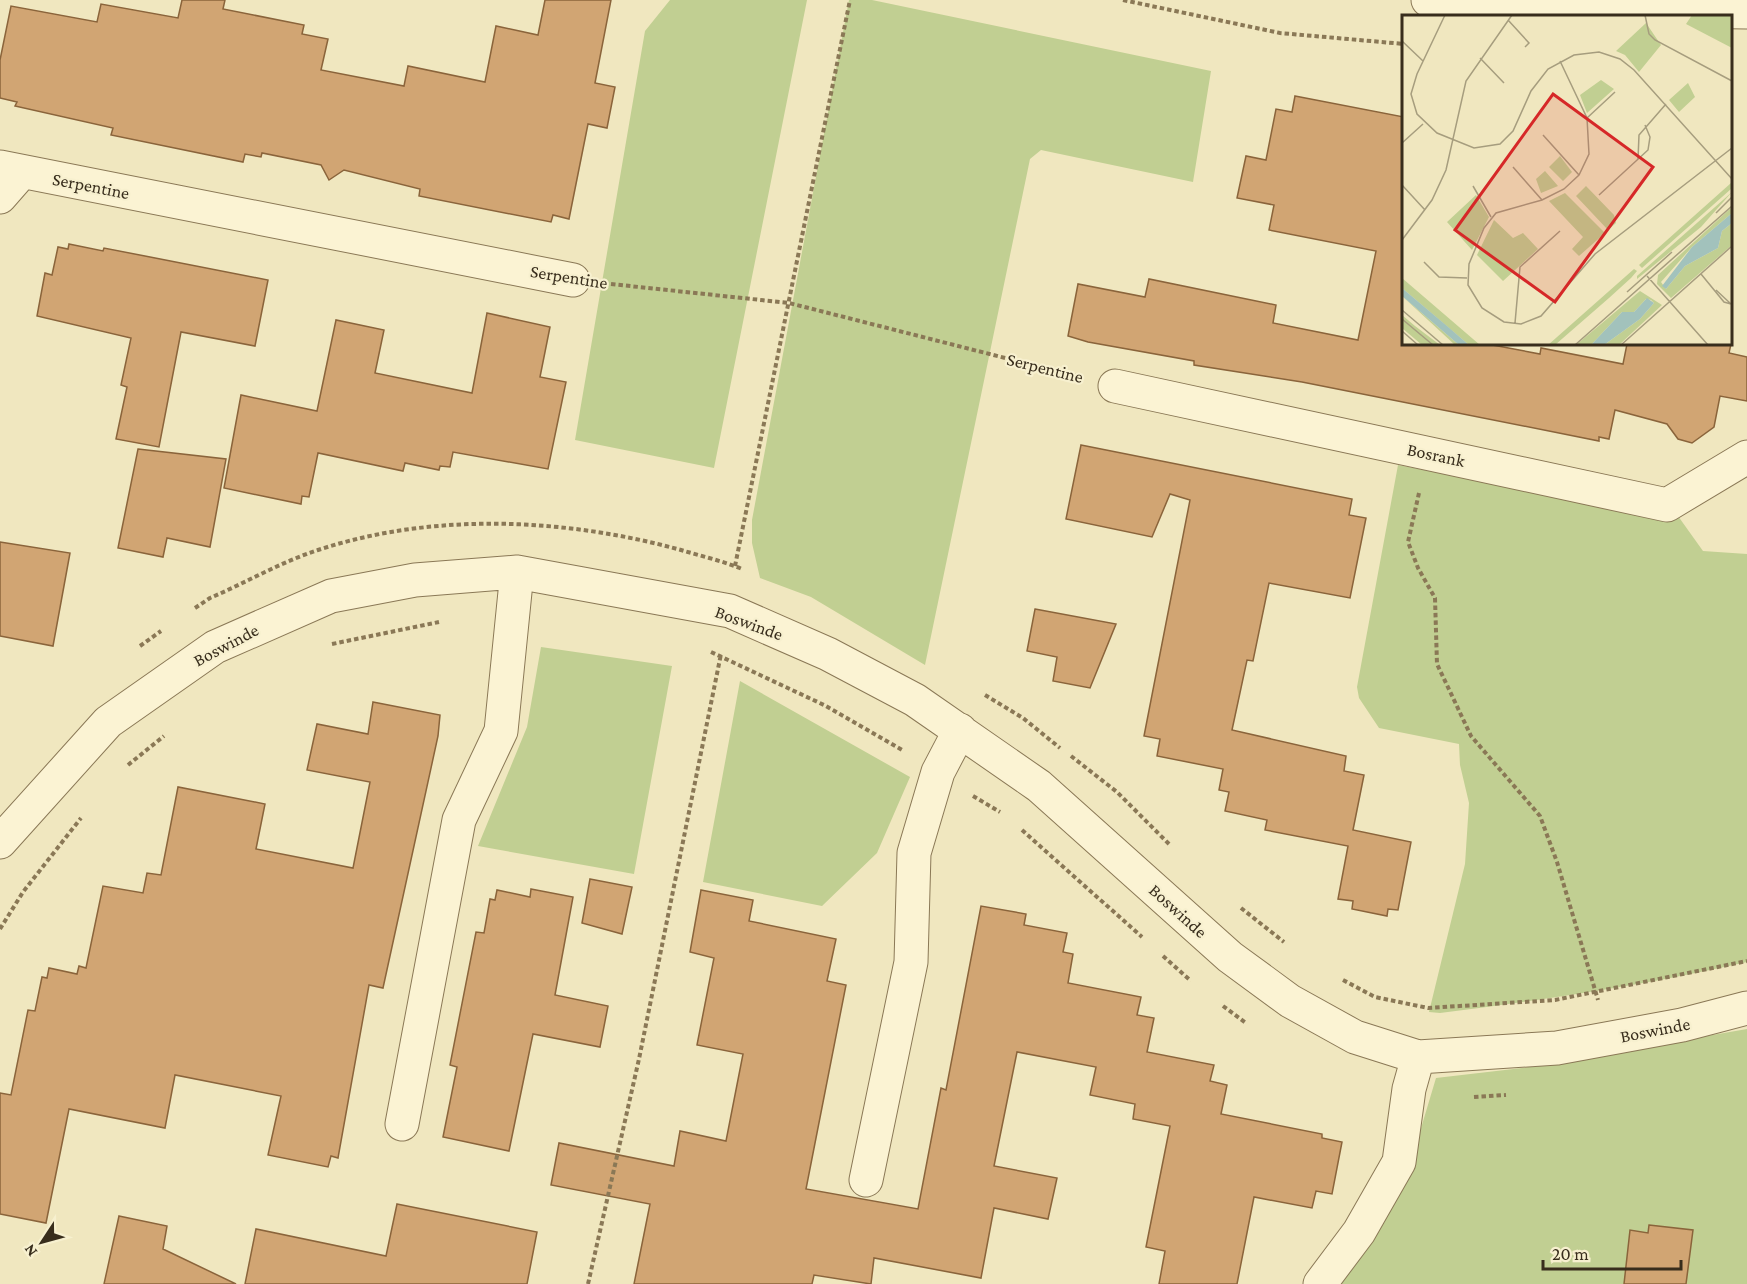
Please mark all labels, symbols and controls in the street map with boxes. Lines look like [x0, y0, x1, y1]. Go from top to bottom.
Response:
inset map [1402, 15, 1732, 345]
street label: Serpentine [51, 169, 131, 203]
street label: Serpentine [529, 261, 609, 293]
street label: Serpentine [1005, 349, 1085, 387]
street label: Bosrank [1405, 439, 1467, 471]
street label: Boswinde [712, 601, 786, 645]
street label: Boswinde [190, 620, 262, 670]
street label: Boswinde [1145, 880, 1211, 942]
street label: Boswinde [1618, 1013, 1692, 1047]
north arrow [12, 1212, 72, 1272]
scale bar [1543, 1233, 1681, 1271]
text: N [20, 1241, 40, 1260]
text: 20 m [1552, 1244, 1589, 1264]

